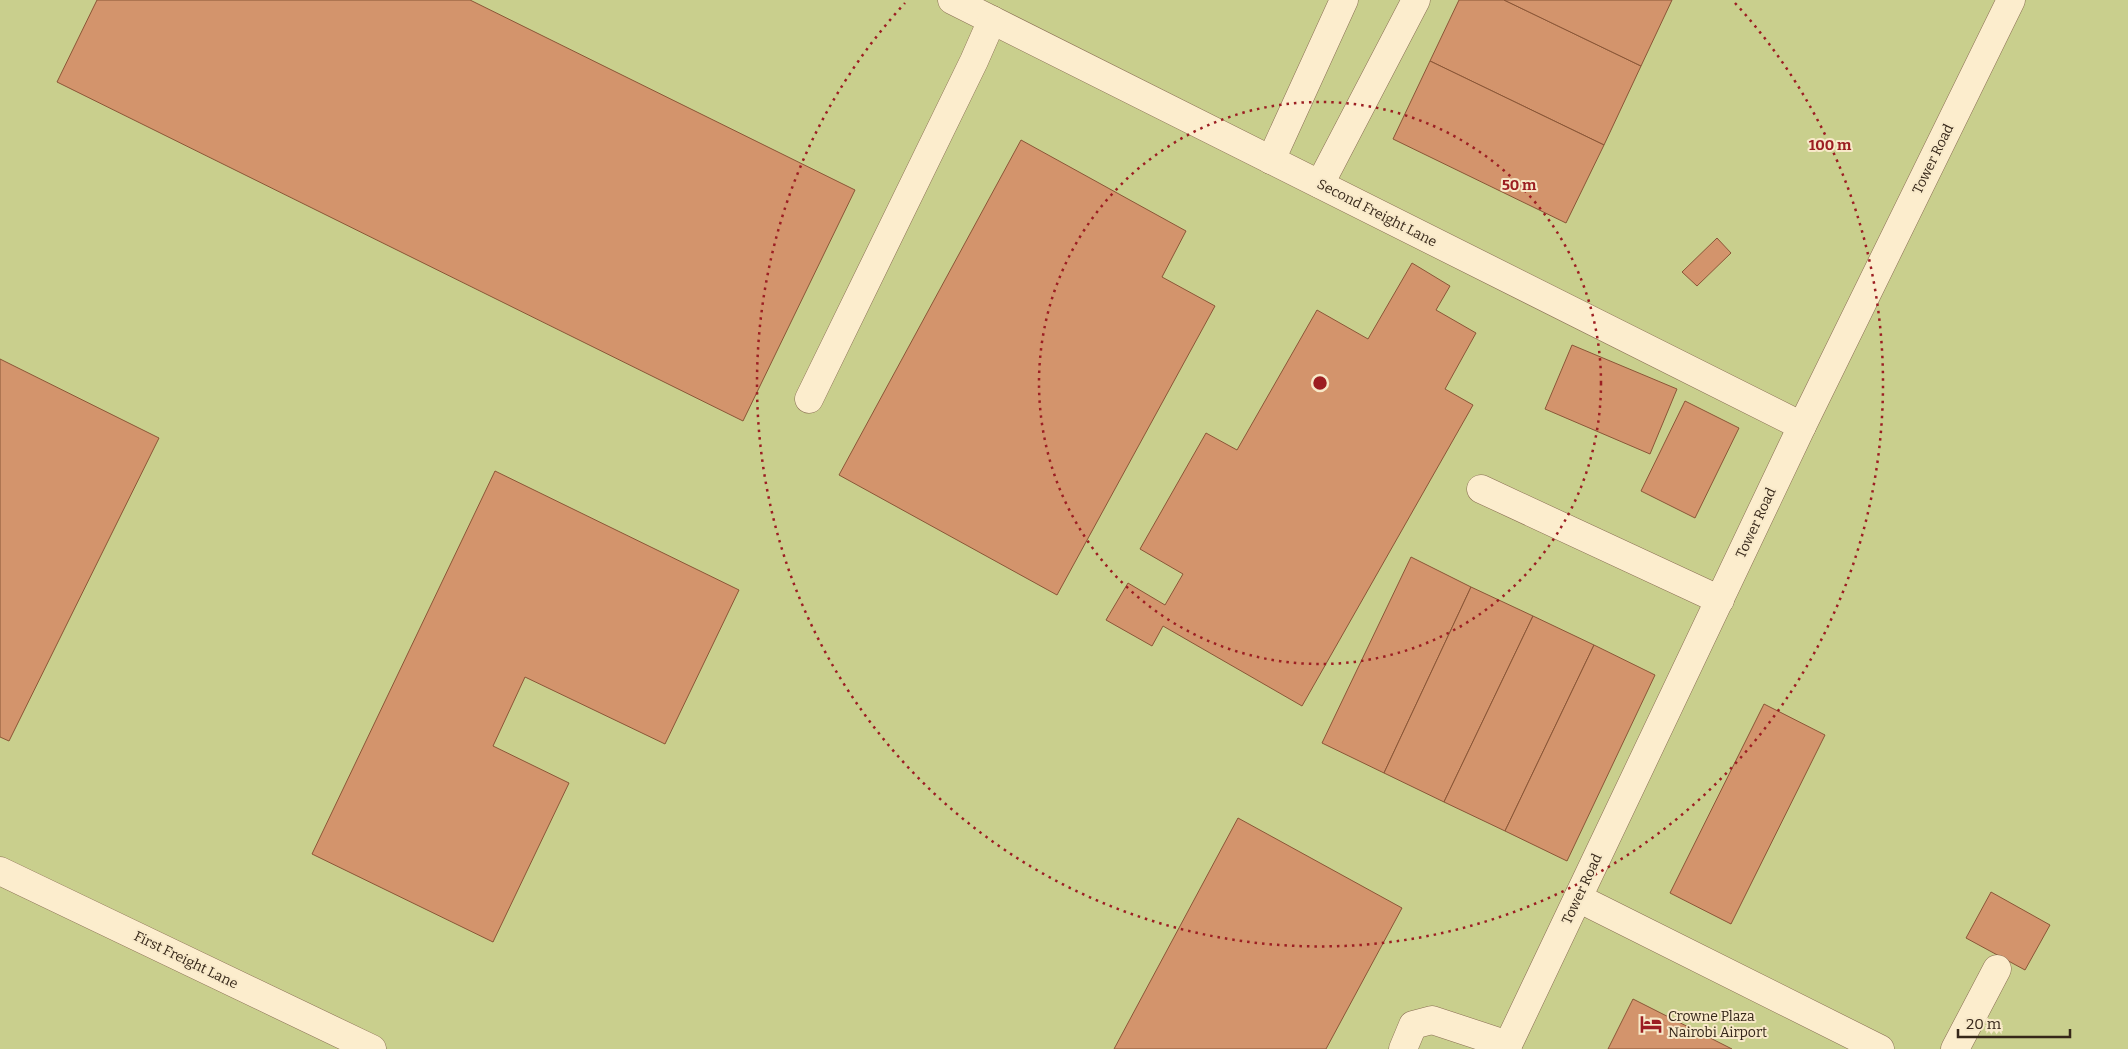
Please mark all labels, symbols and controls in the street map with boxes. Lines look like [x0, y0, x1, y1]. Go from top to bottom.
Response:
street label: Tower Road [1909, 121, 1957, 197]
text: 100 m [1809, 136, 1852, 154]
street label: Second Freight Lane [1314, 175, 1440, 251]
text: 50 m [1502, 176, 1537, 194]
centre of rings [1311, 374, 1329, 392]
street label: Tower Road [1732, 485, 1780, 561]
street label: Tower Road [1558, 851, 1606, 927]
street label: First Freight Lane [131, 927, 241, 993]
scale bar [1958, 1006, 2070, 1038]
place label: Crowne Plaza Nairobi Airport [1668, 1008, 1767, 1041]
hotel icon: Crowne Plaza Nairobi Airport [1638, 1011, 1664, 1037]
text: 20 m [1966, 1015, 2002, 1033]

